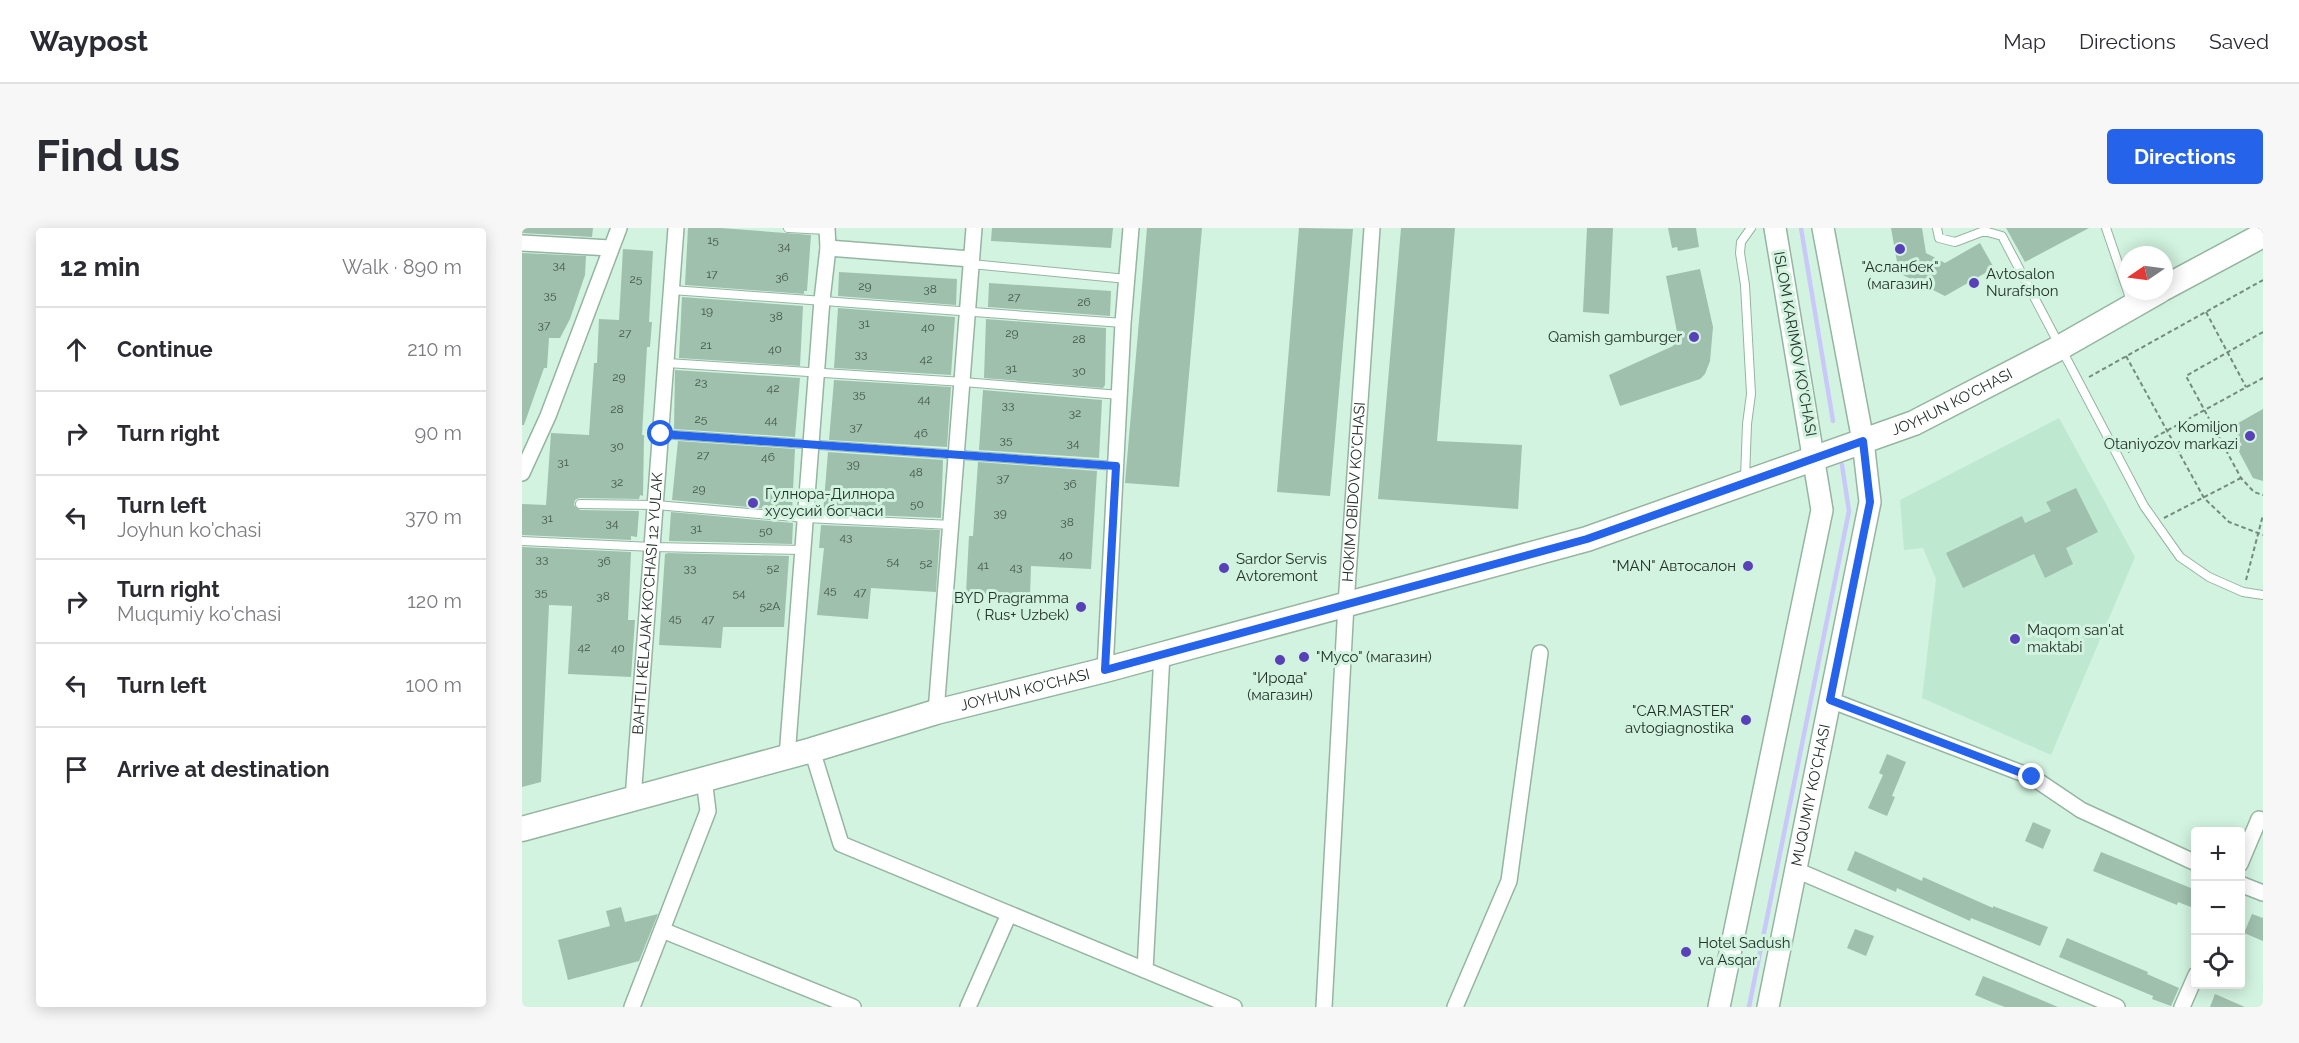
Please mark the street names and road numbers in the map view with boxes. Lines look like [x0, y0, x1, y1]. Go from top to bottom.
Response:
street label: ISLOM KARIMOV KO'CHASI [1770, 250, 1820, 438]
street label: JOYHUN KO'CHASI [1889, 365, 2015, 439]
street label: HOKIM OBIDOV KO'CHASI [1339, 401, 1369, 582]
street label: BAHTLI KELAJAK KO'CHASI 12 YULAK [629, 471, 667, 735]
street label: JOYHUN KO'CHASI [958, 665, 1092, 715]
street label: MUQUMIY KO'CHASI [1788, 723, 1834, 868]

